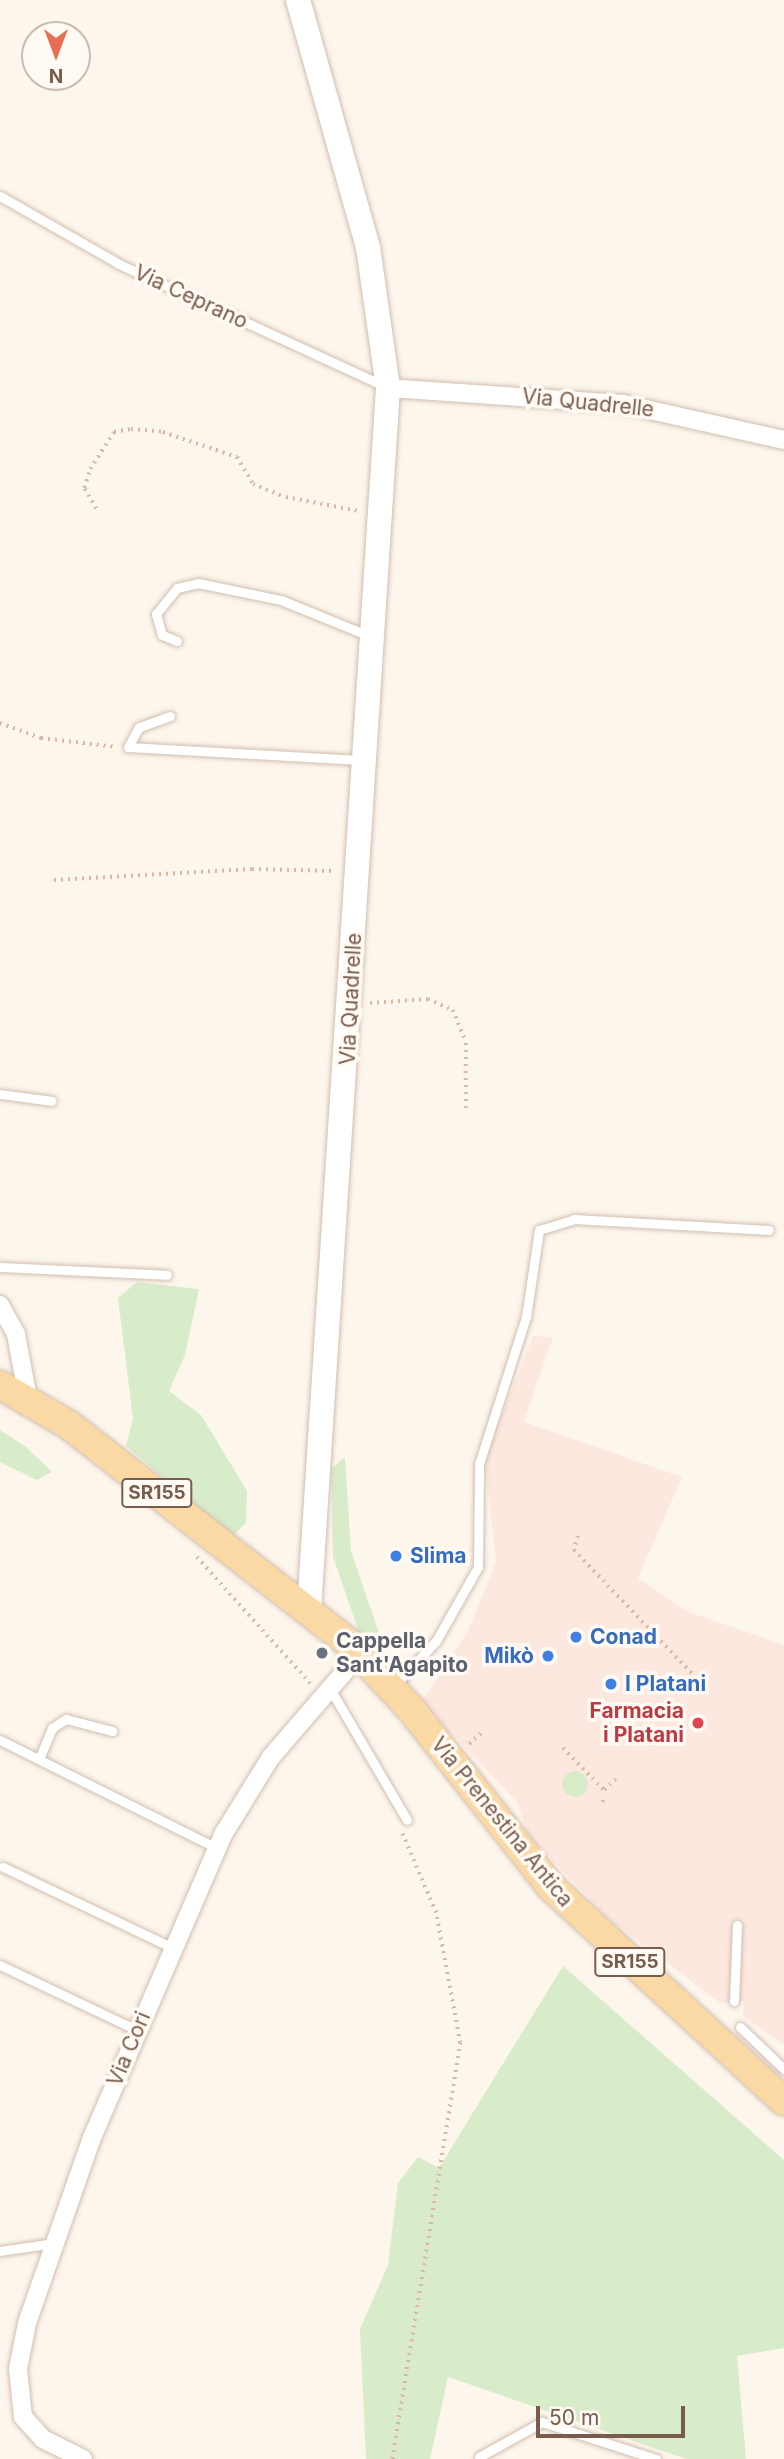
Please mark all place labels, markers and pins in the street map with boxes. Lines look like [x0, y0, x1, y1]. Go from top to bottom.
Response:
place label: Slima [410, 1543, 466, 1569]
marker: Slima [388, 1548, 404, 1564]
place label: Conad [590, 1624, 657, 1650]
place label: Cappella Sant'Agapito [336, 1628, 468, 1678]
marker: Conad [568, 1629, 584, 1645]
place label: Mikò [484, 1643, 534, 1669]
marker: Cappella Sant'Agapito [314, 1645, 330, 1661]
marker: Mikò [540, 1648, 556, 1664]
place label: I Platani [625, 1671, 706, 1697]
marker: I Platani [603, 1676, 619, 1692]
place label: Farmacia i Platani [590, 1698, 684, 1748]
marker: Farmacia i Platani [690, 1715, 706, 1731]

